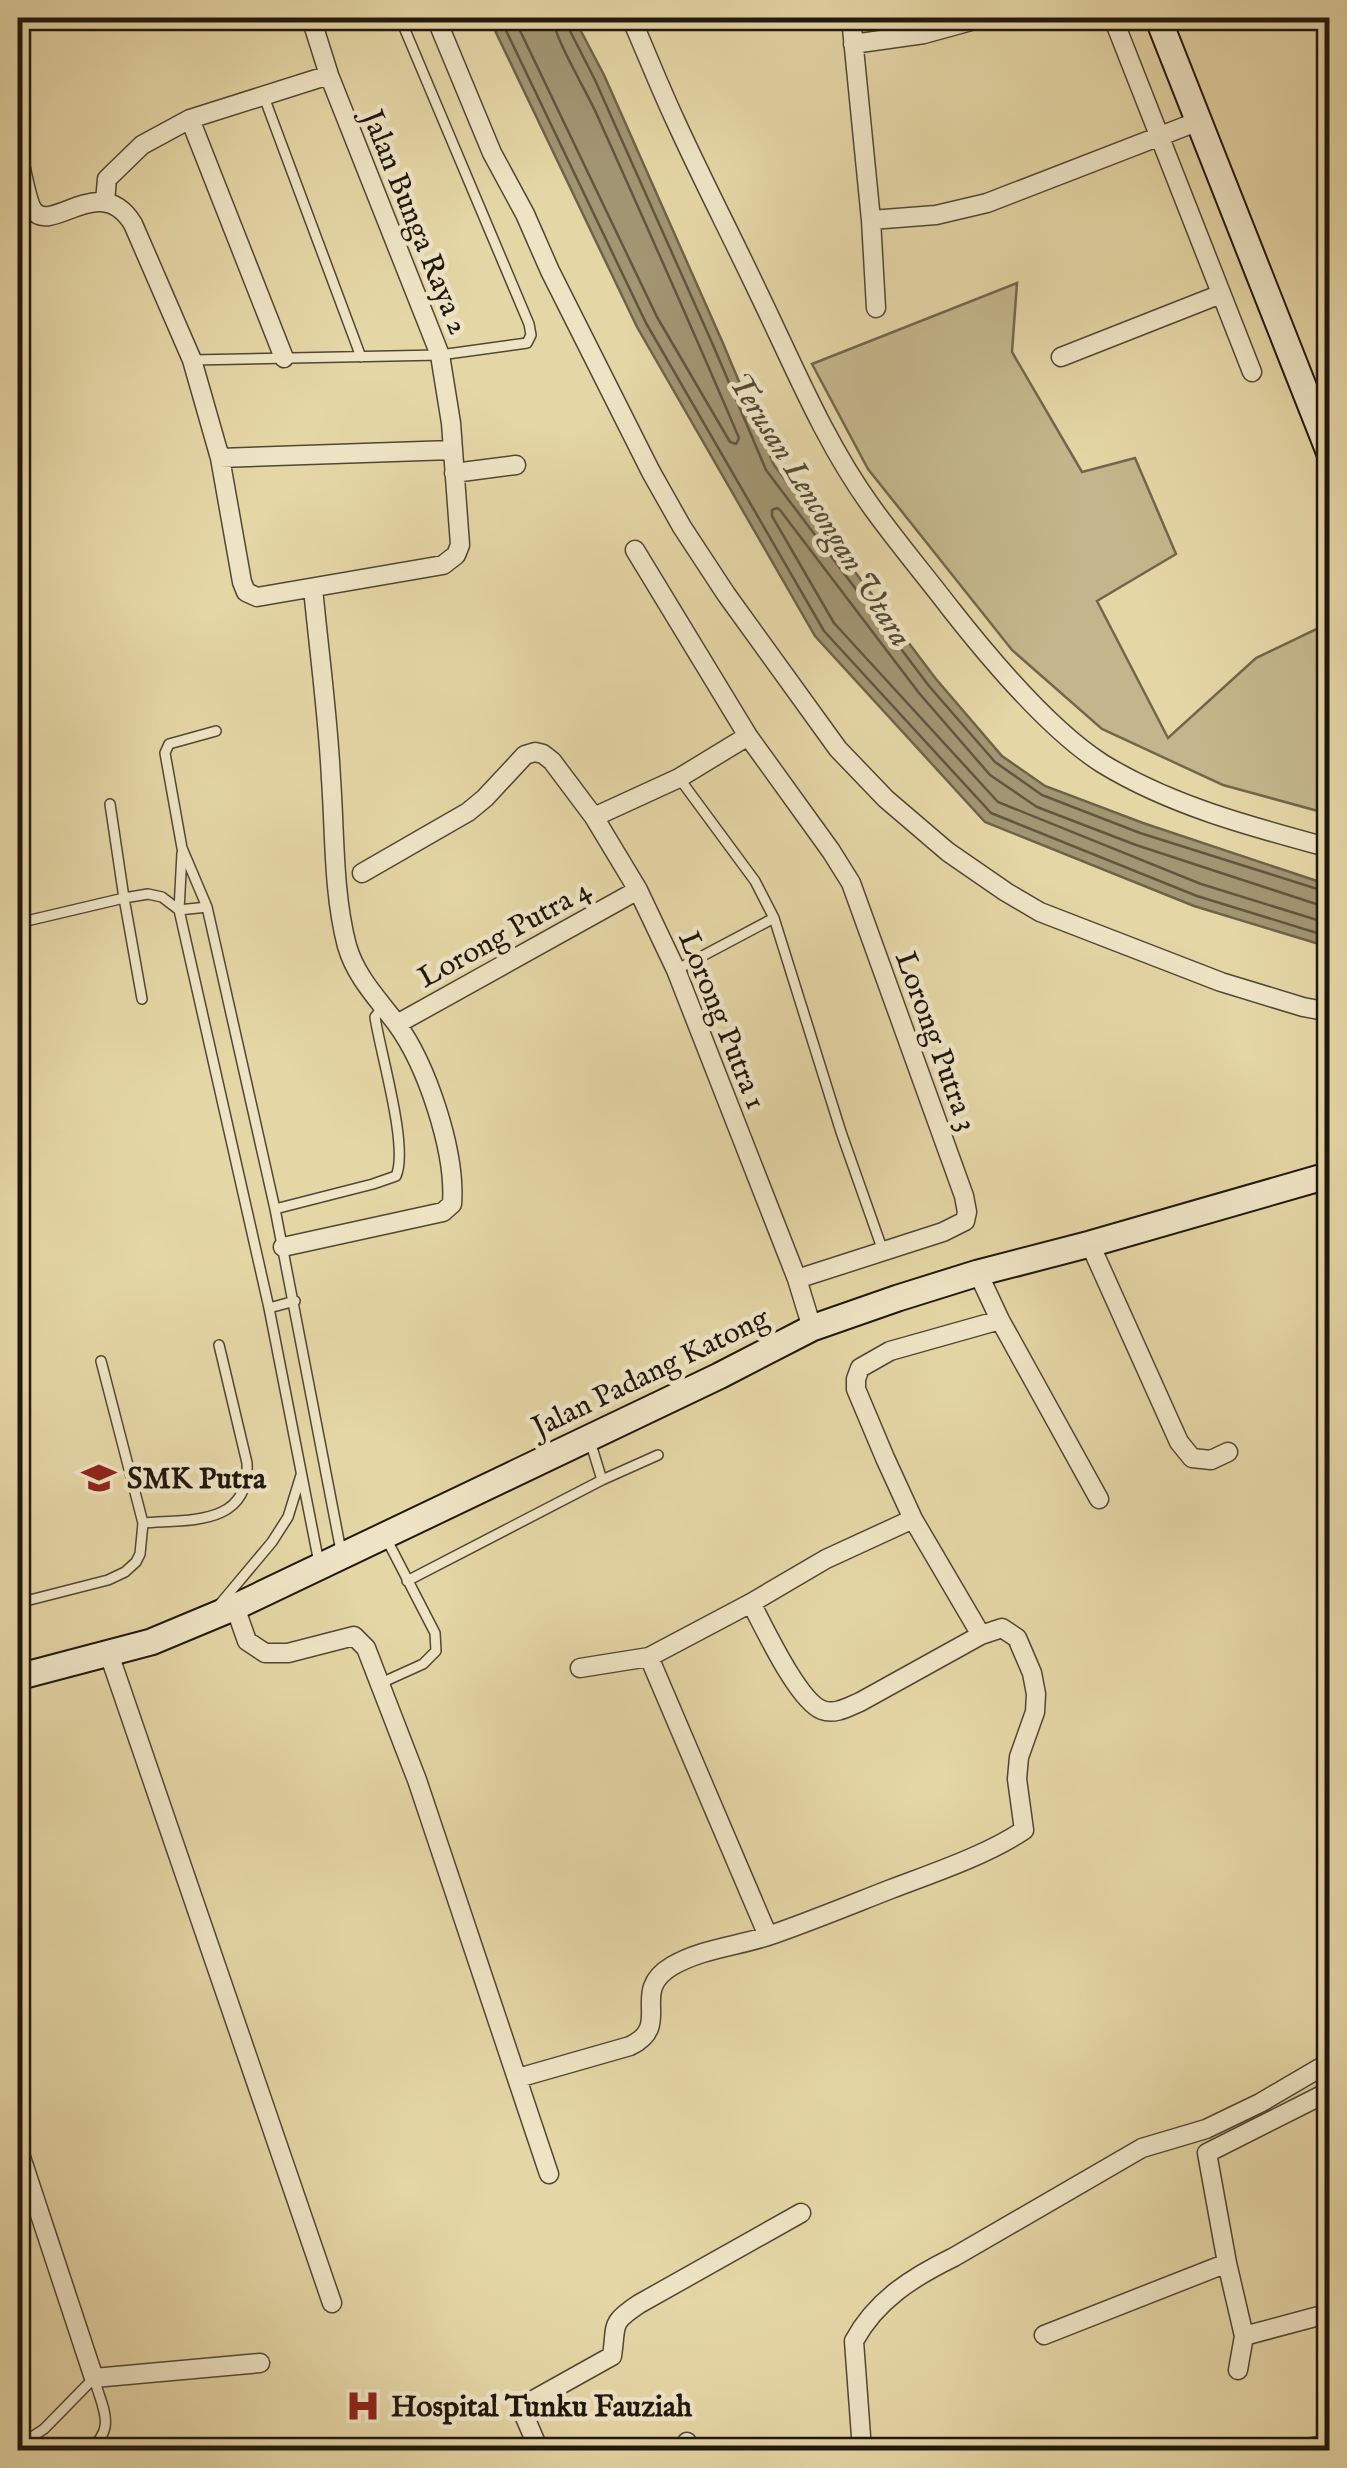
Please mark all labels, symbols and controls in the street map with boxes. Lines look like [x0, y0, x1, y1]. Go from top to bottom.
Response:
street label: Jalan Bunga Raya 2 [351, 102, 476, 341]
water label: Terusan Lencongan Utara [718, 365, 920, 655]
street label: Lorong Putra 4 [412, 871, 598, 998]
street label: Lorong Putra 1 [668, 926, 774, 1115]
street label: Lorong Putra 3 [885, 947, 985, 1137]
street label: Jalan Padang Katong [523, 1300, 776, 1449]
school or university icon: SMK Putra [80, 1459, 118, 1497]
place label: SMK Putra [127, 1461, 267, 1499]
hospital icon: Hospital Tunku Fauziah [344, 2387, 382, 2425]
place label: Hospital Tunku Fauziah [391, 2389, 693, 2427]

